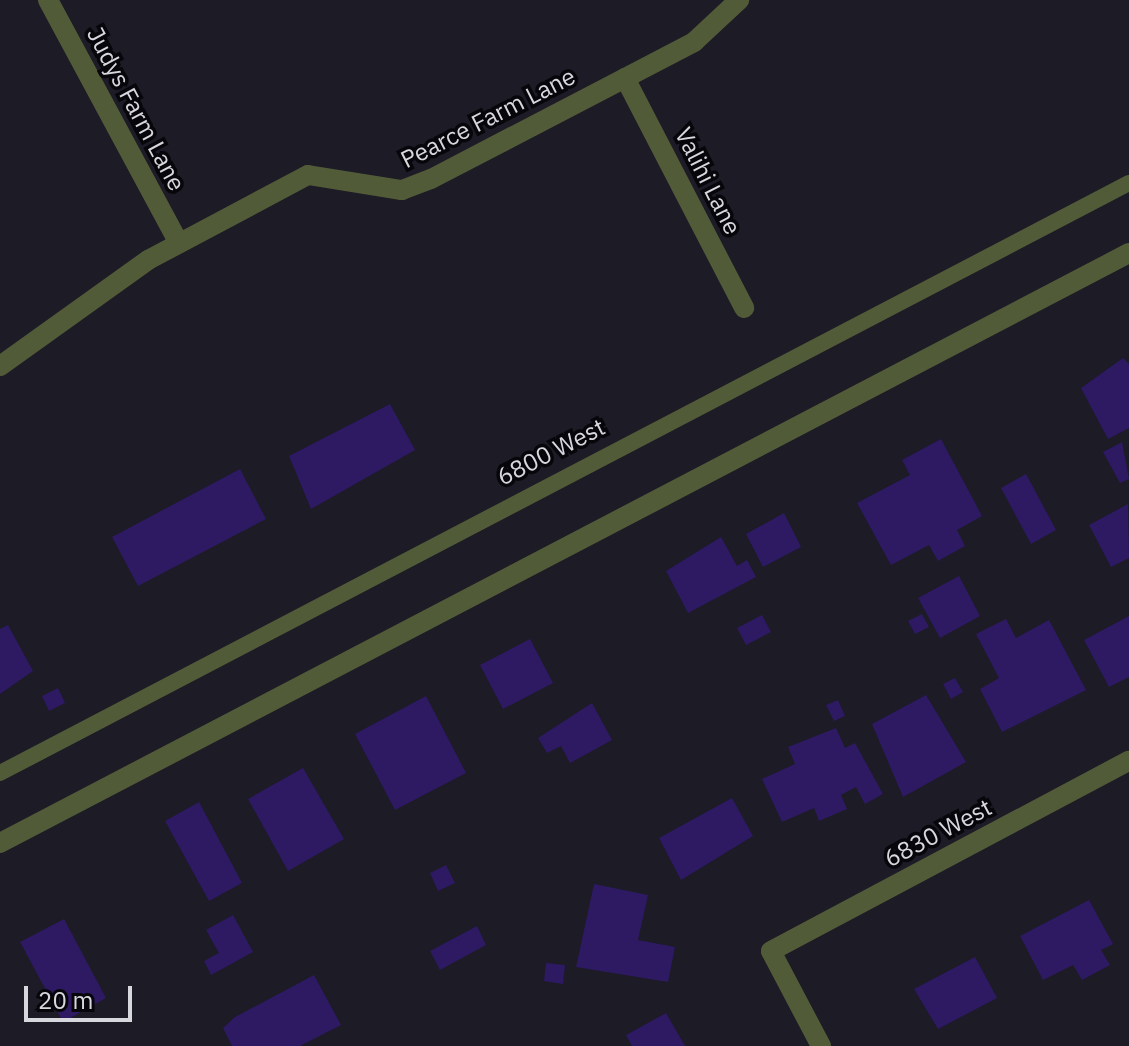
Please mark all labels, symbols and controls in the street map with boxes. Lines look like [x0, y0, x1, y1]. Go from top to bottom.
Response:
street label: Judys Farm Lane [81, 22, 191, 196]
street label: Pearce Farm Lane [396, 62, 580, 174]
street label: Valihi Lane [669, 123, 747, 239]
street label: 6800 West [492, 413, 610, 491]
street label: 6830 West [879, 793, 997, 873]
scale bar [28, 970, 136, 1020]
text: 20 m [38, 984, 93, 1016]

